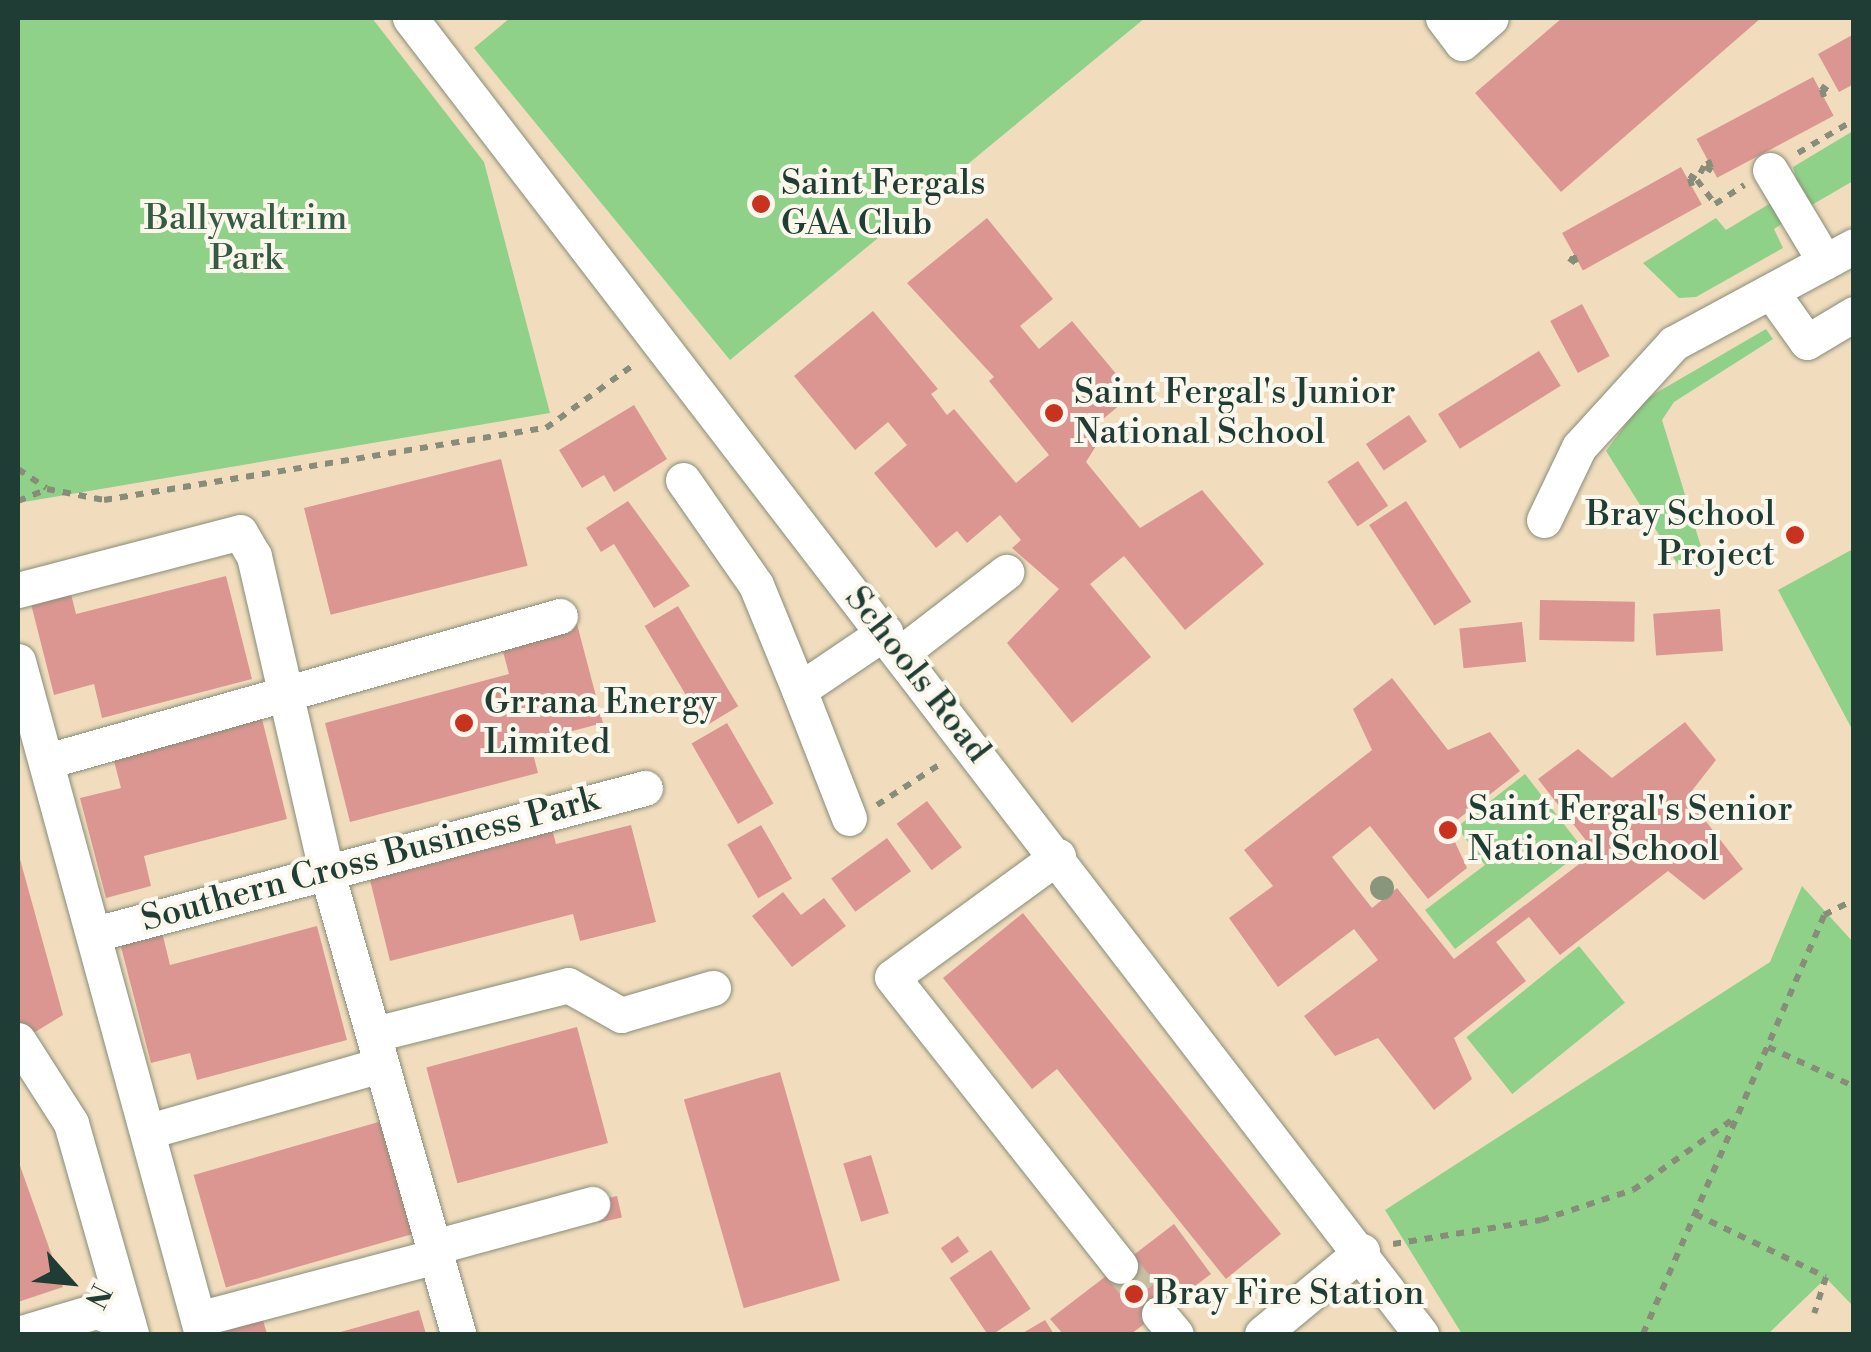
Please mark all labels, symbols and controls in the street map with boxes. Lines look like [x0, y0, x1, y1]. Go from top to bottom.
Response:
place label: Saint Fergals GAA Club [781, 163, 986, 245]
marker: Saint Fergals GAA Club [750, 193, 772, 215]
park label: Ballywaltrim Park [145, 198, 347, 280]
place label: Saint Fergal's Junior National School [1074, 372, 1396, 454]
marker: Saint Fergal's Junior National School [1043, 402, 1065, 424]
place label: Bray School Project [1586, 494, 1775, 576]
marker: Bray School Project [1784, 524, 1806, 546]
street label: Schools Road [835, 579, 999, 771]
place label: Grrana Energy Limited [484, 682, 717, 764]
marker: Grrana Energy Limited [453, 712, 475, 734]
street label: Southern Cross Business Park [137, 779, 603, 941]
place label: Saint Fergal's Senior National School [1468, 789, 1793, 871]
marker: Saint Fergal's Senior National School [1437, 819, 1459, 841]
north arrow [20, 1232, 120, 1332]
place label: Bray Fire Station [1154, 1273, 1424, 1315]
text: N [77, 1278, 118, 1314]
marker: Bray Fire Station [1123, 1283, 1145, 1305]

